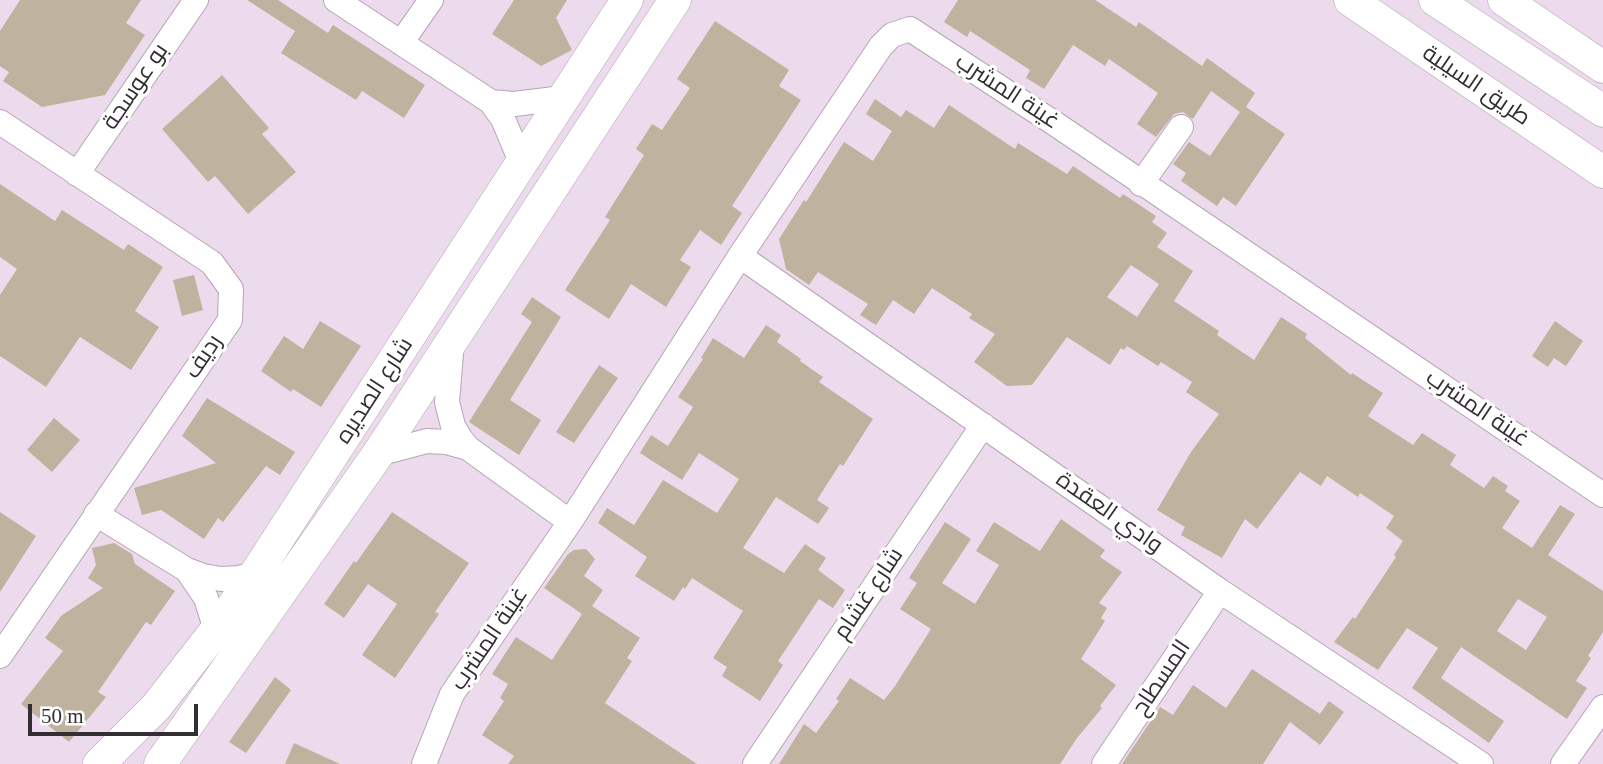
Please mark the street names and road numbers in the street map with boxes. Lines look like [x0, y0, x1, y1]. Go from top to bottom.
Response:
street label: بو عوسجة [97, 39, 175, 135]
street label: طريق السيلية [1417, 40, 1535, 132]
street label: غينة المشرب [950, 48, 1064, 136]
street label: رديف [179, 330, 229, 384]
street label: شارع الصديره [330, 333, 420, 449]
street label: غينة المشرب [1420, 364, 1534, 454]
street label: وادي العقدة [1050, 466, 1168, 560]
street label: شارع غشام [828, 543, 910, 645]
street label: غينة المشرب [445, 582, 535, 696]
street label: المسطاح [1127, 635, 1197, 721]

